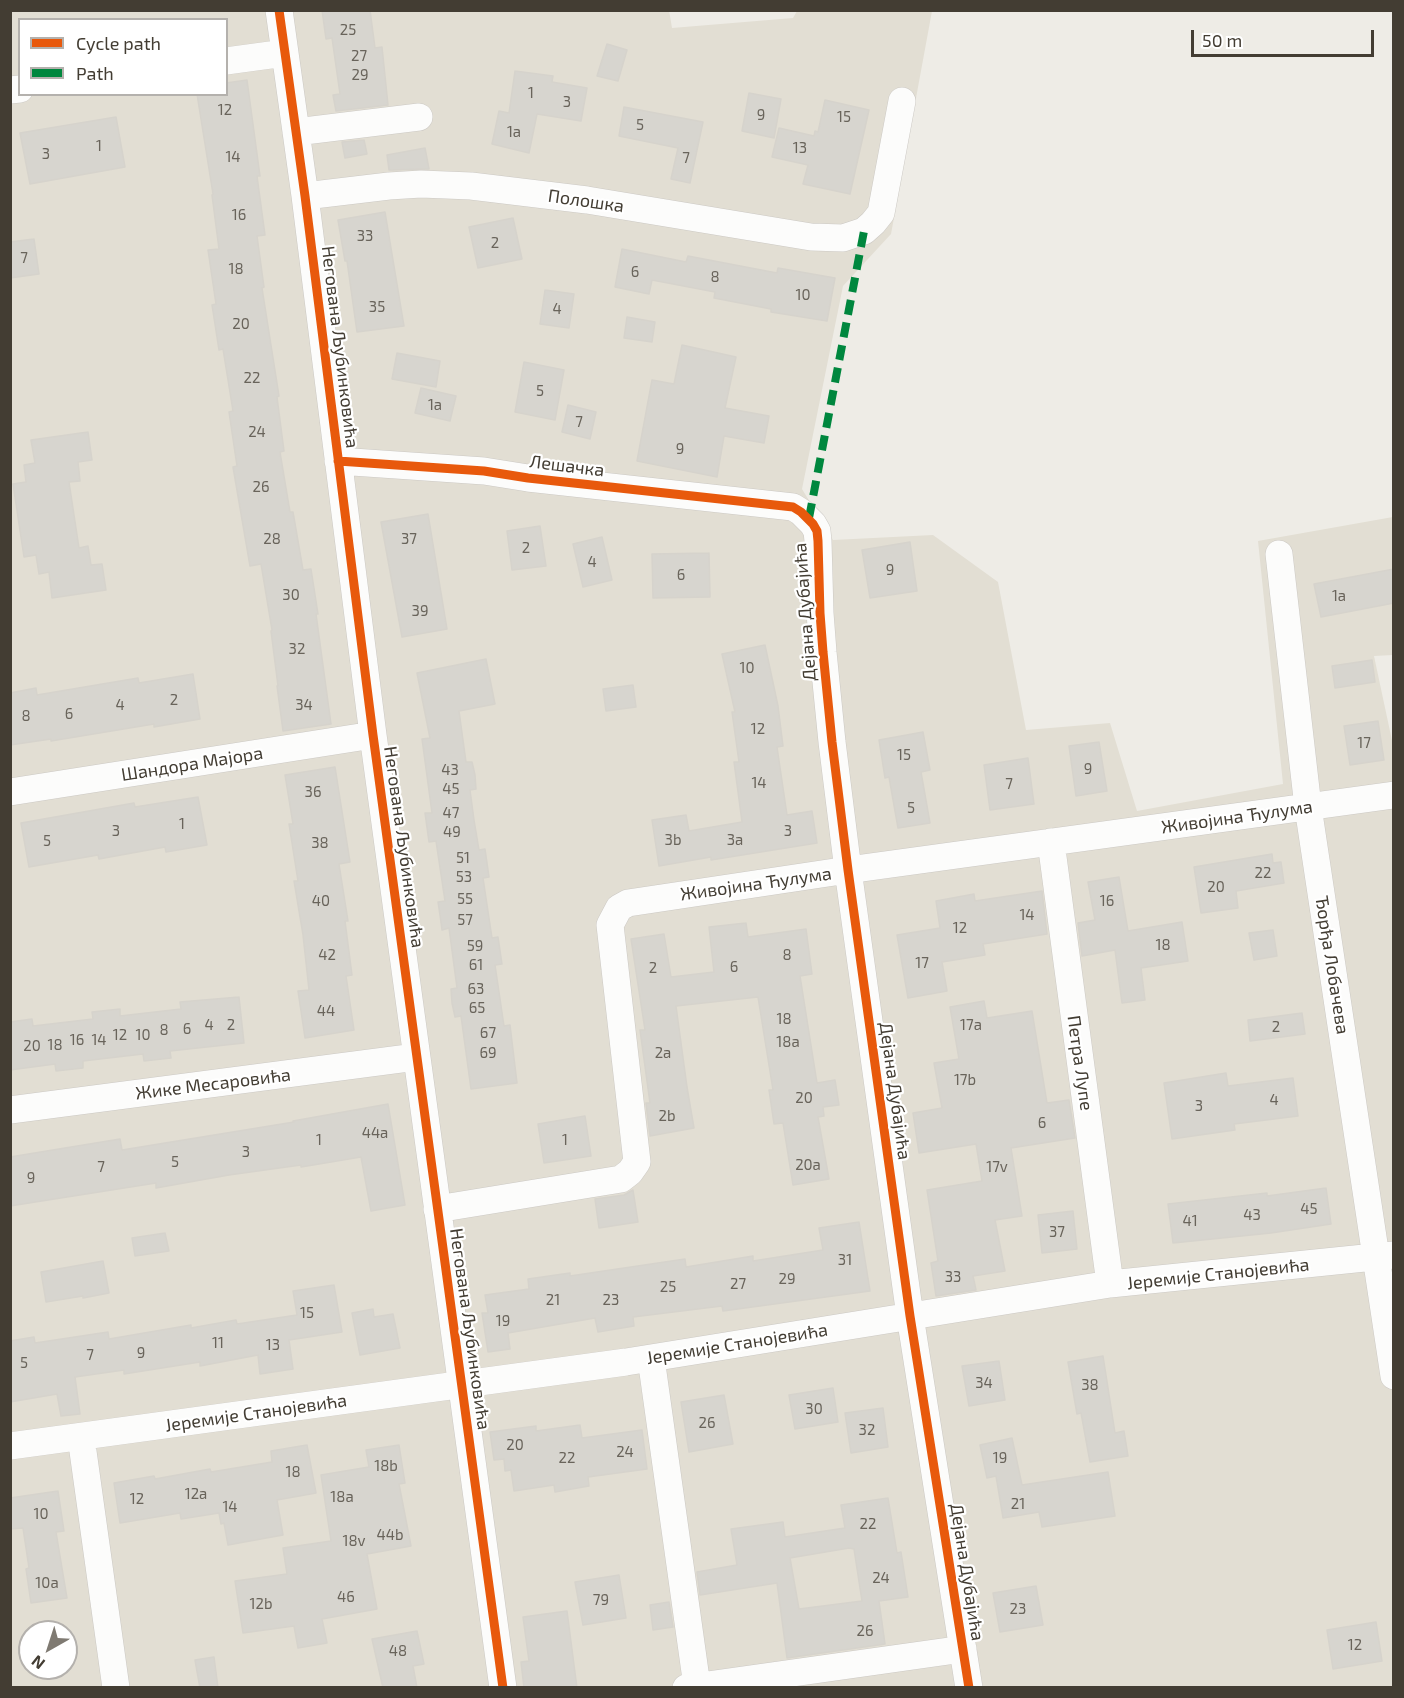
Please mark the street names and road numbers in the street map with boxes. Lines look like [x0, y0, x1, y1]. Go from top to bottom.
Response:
street label: Полошка [547, 185, 625, 217]
street label: Негована Љубинковића [317, 245, 363, 449]
street label: Лешачка [528, 451, 606, 481]
street label: Дејана Дубајића [789, 542, 821, 682]
street label: Шандора Мајора [120, 742, 264, 786]
street label: Негована Љубинковића [379, 745, 429, 949]
street label: Живојина Ћулума [1160, 796, 1314, 838]
street label: Живојина Ћулума [679, 863, 833, 905]
street label: Ђорђа Лобачева [1310, 894, 1354, 1036]
street label: Петра Лупе [1063, 1014, 1097, 1112]
street label: Дејана Дубајића [875, 1021, 915, 1161]
street label: Жике Месаровића [134, 1064, 292, 1104]
street label: Негована Љубинковића [445, 1227, 495, 1431]
street label: Јеремије Станојевића [1126, 1254, 1310, 1294]
street label: Јеремије Станојевића [645, 1319, 829, 1369]
street label: Јеремије Станојевића [164, 1390, 348, 1436]
street label: Дејана Дубајића [945, 1502, 989, 1642]

